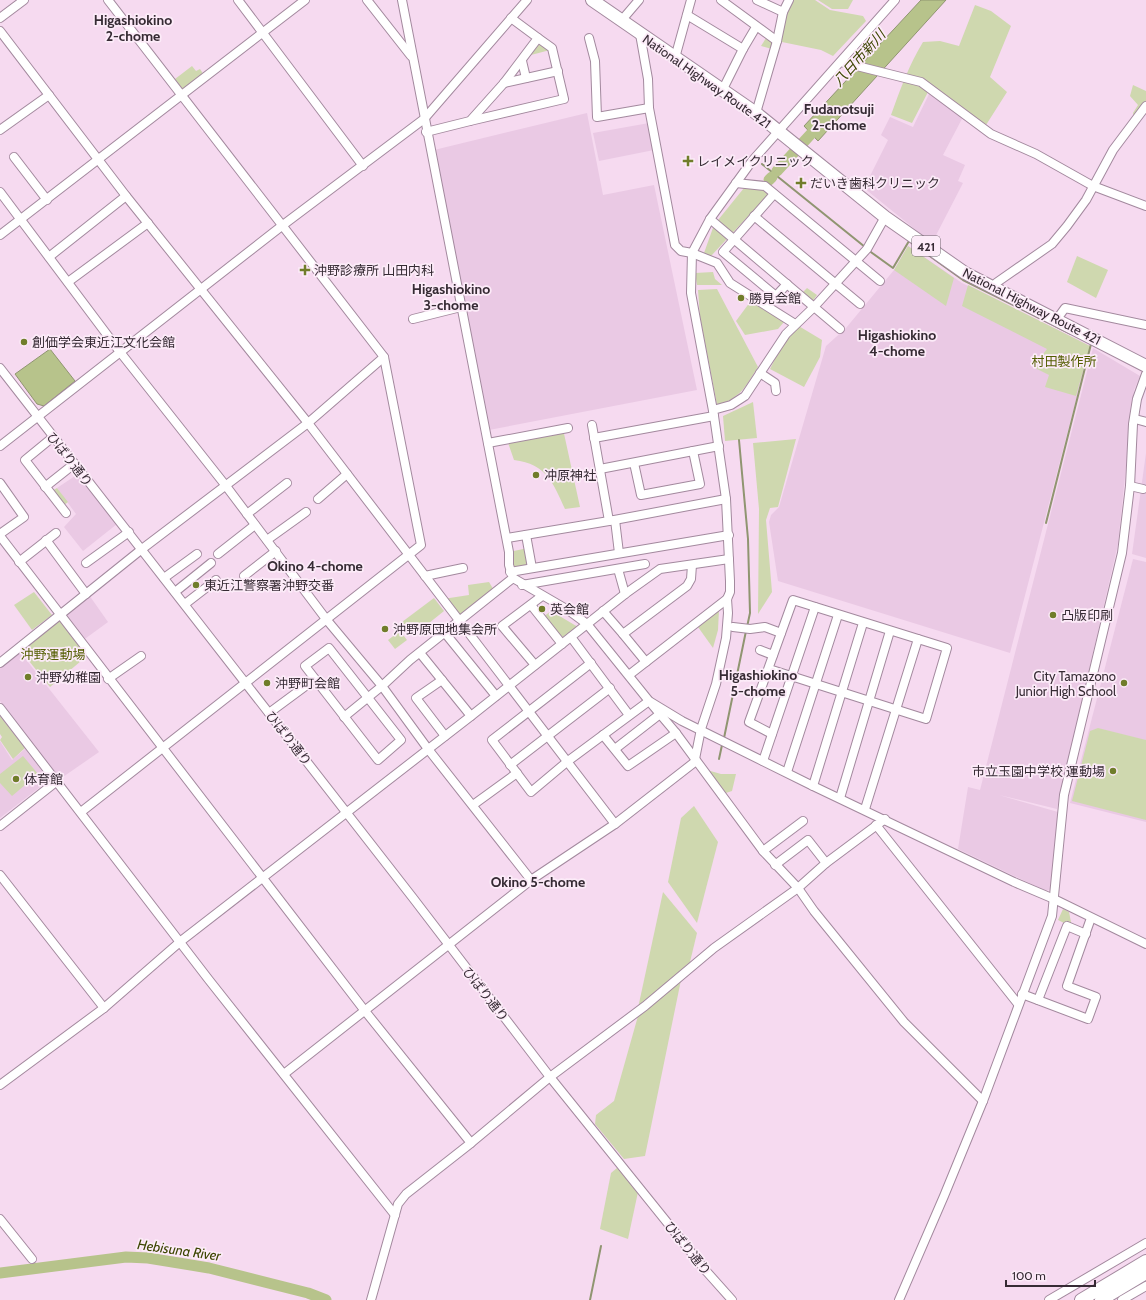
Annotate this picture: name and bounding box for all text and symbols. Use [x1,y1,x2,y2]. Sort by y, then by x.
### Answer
district label: Higashiokino 2-chome [94,11,172,45]
water label: 八日市新川 [829,24,890,90]
street label: National Highway Route 421 [640,31,774,131]
district label: Fudanotsuji 2-chome [804,100,874,134]
place label: レイメイクリニック [697,153,814,169]
marker: レイメイクリニック [682,155,694,167]
place label: だいき歯科クリニック [810,175,940,191]
marker: だいき歯科クリニック [795,177,807,189]
road number: 421 [912,236,940,256]
place label: 沖野診療所 山田内科 [314,262,434,278]
marker: 沖野診療所 山田内科 [299,264,311,276]
street label: National Highway Route 421 [960,264,1104,348]
district label: Higashiokino 3-chome [412,280,490,314]
place label: 勝見会館 [749,290,801,306]
marker: 勝見会館 [736,293,746,303]
district label: Higashiokino 4-chome [858,326,936,360]
place label: 創価学会東近江文化会館 [32,334,175,350]
marker: 創価学会東近江文化会館 [19,337,29,347]
park label: 村田製作所 [1031,353,1097,369]
street label: ひばり通り [44,428,96,490]
place label: 冲原神社 [544,467,596,483]
marker: 冲原神社 [531,470,541,480]
district label: Okino 4-chome [267,557,363,575]
place label: 東近江警察署沖野交番 [204,577,334,593]
marker: 東近江警察署沖野交番 [191,580,201,590]
place label: 英会館 [550,601,589,617]
marker: 英会館 [537,604,547,614]
place label: 凸版印刷 [1061,607,1113,623]
marker: 凸版印刷 [1048,610,1058,620]
place label: 沖野原団地集会所 [393,621,497,637]
marker: 沖野原団地集会所 [380,624,390,634]
park label: 沖野運動場 [20,646,86,662]
district label: Higashiokino 5-chome [719,666,797,700]
place label: City Tamazono Junior High School [1015,668,1116,699]
place label: 沖野幼稚園 [36,669,101,685]
marker: 沖野幼稚園 [23,672,33,682]
place label: 沖野町会館 [275,675,340,691]
marker: 沖野町会館 [262,678,272,688]
marker: City Tamazono Junior High School [1119,678,1129,688]
street label: ひばり通り [263,707,315,769]
place label: 市立玉園中学校 運動場 [972,763,1105,779]
marker: 市立玉園中学校 運動場 [1108,766,1118,776]
place label: 体育館 [24,771,63,787]
marker: 体育館 [11,774,21,784]
district label: Okino 5-chome [491,873,585,891]
street label: ひばり通り [460,963,512,1025]
street label: ひばり通り [661,1218,715,1278]
water label: Hebisuna River [136,1235,222,1265]
scale bar [1006,1262,1095,1288]
text: 100 m [1012,1268,1046,1283]

